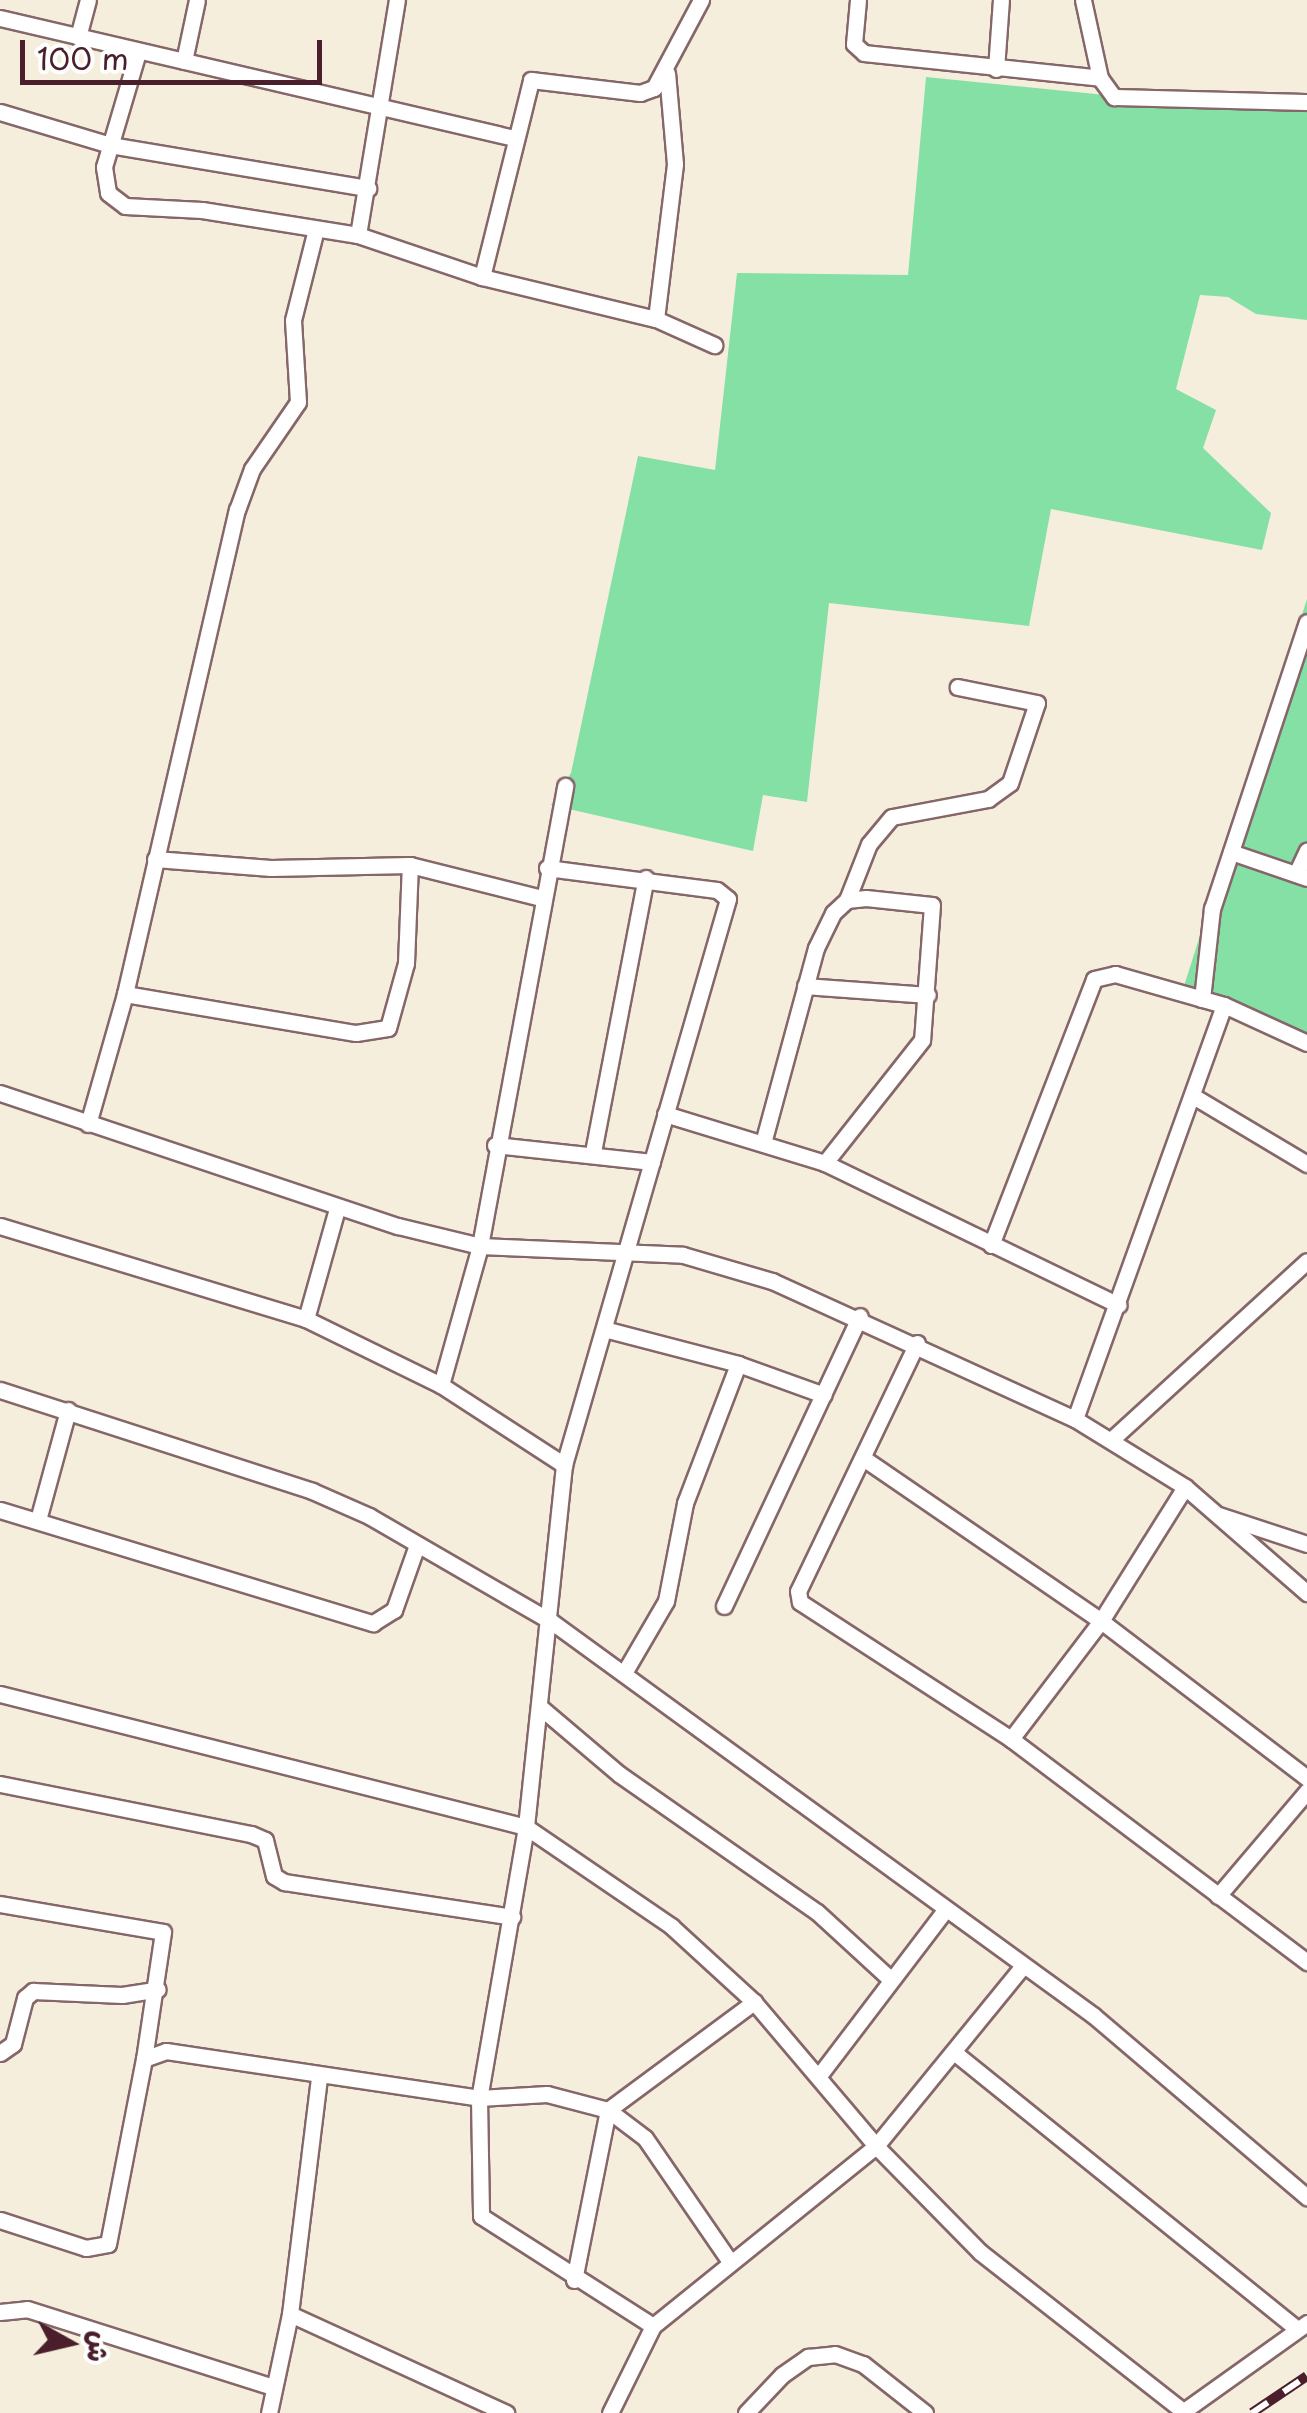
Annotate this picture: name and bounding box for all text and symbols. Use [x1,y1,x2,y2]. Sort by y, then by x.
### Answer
scale bar [25,20,328,82]
text: 100 m [37,35,129,80]
north arrow [20,2293,120,2393]
text: ش [77,2329,124,2365]

